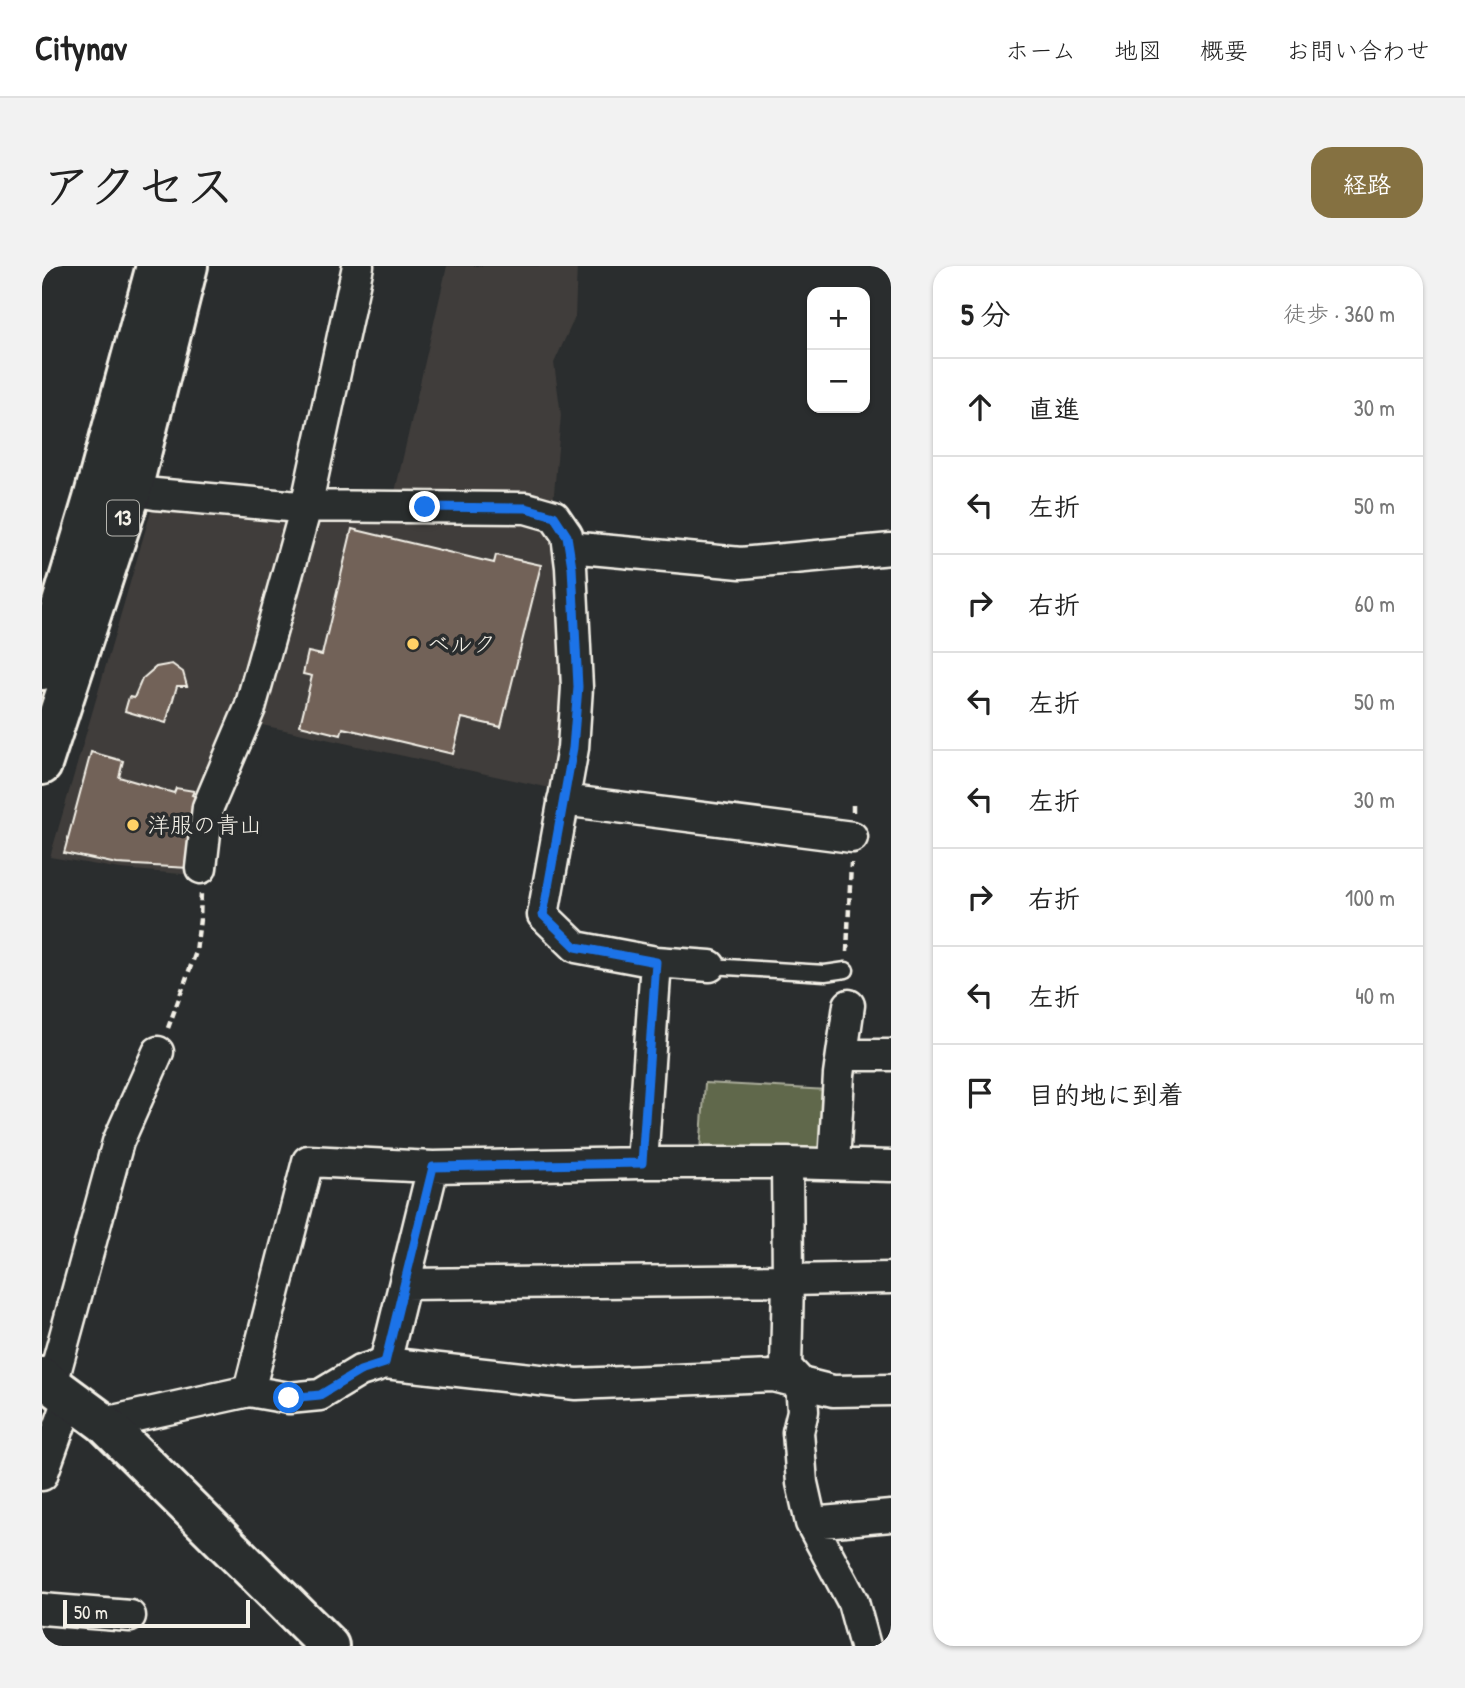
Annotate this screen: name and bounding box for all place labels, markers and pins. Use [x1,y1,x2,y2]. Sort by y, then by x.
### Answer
place label: ベルク [427,628,496,659]
marker: ベルク [405,636,421,652]
place label: 洋服の青山 [147,809,262,840]
marker: 洋服の青山 [125,817,141,833]

